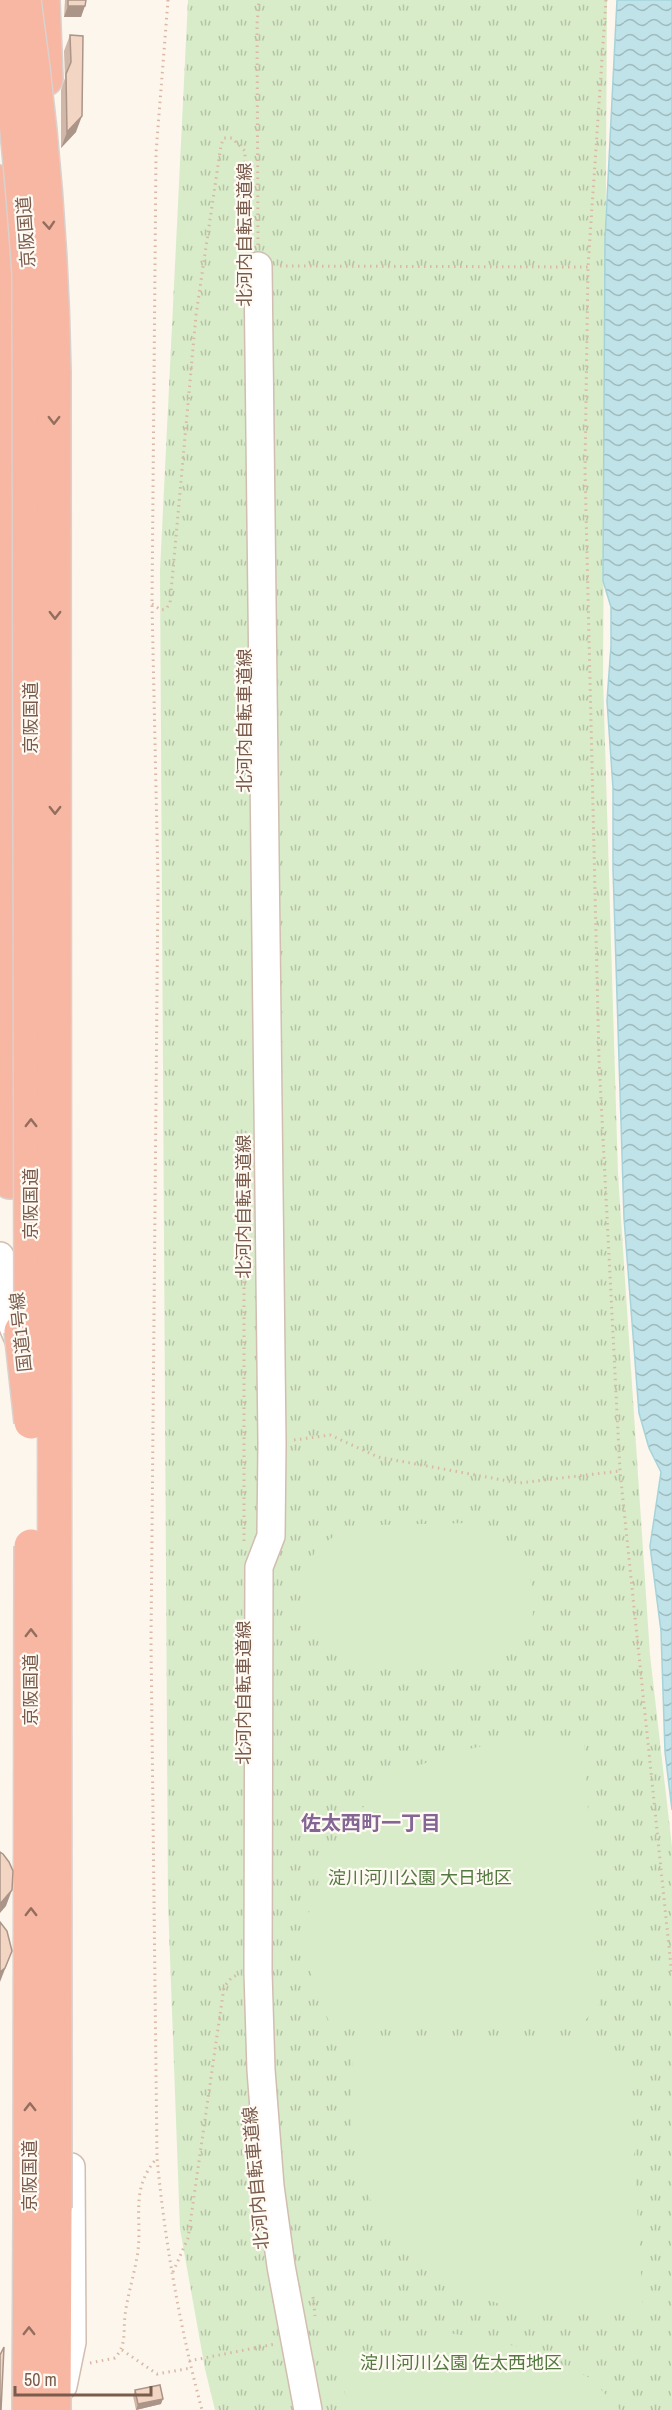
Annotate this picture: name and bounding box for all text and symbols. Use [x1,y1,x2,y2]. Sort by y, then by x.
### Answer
street label: 北河内自転車道線 [232,163,257,307]
street label: 京阪国道 [11,195,40,269]
one-way arrow [43,221,56,230]
one-way arrow [48,415,60,424]
one-way arrow [49,610,61,619]
street label: 北河内自転車道線 [232,649,257,793]
street label: 京阪国道 [18,682,43,754]
one-way arrow [49,805,61,814]
one-way arrow [25,1119,37,1128]
street label: 北河内自転車道線 [231,1135,256,1279]
street label: 京阪国道 [18,1168,43,1240]
street label: 国道1号線 [4,1291,37,1373]
street label: 北河内自転車道線 [231,1621,256,1765]
one-way arrow [25,1629,37,1638]
street label: 京阪国道 [18,1654,43,1726]
district label: 佐太西町一丁目 [301,1809,441,1836]
park label: 淀川河川公園 大日地区 [328,1865,512,1890]
one-way arrow [25,1908,37,1917]
one-way arrow [24,2103,36,2112]
street label: 北河内自転車道線 [237,2105,274,2251]
street label: 京阪国道 [17,2140,42,2212]
one-way arrow [23,2326,35,2335]
park label: 淀川河川公園 佐太西地区 [360,2350,562,2375]
scale bar [15,2359,152,2397]
text: 50 m [24,2367,57,2392]

